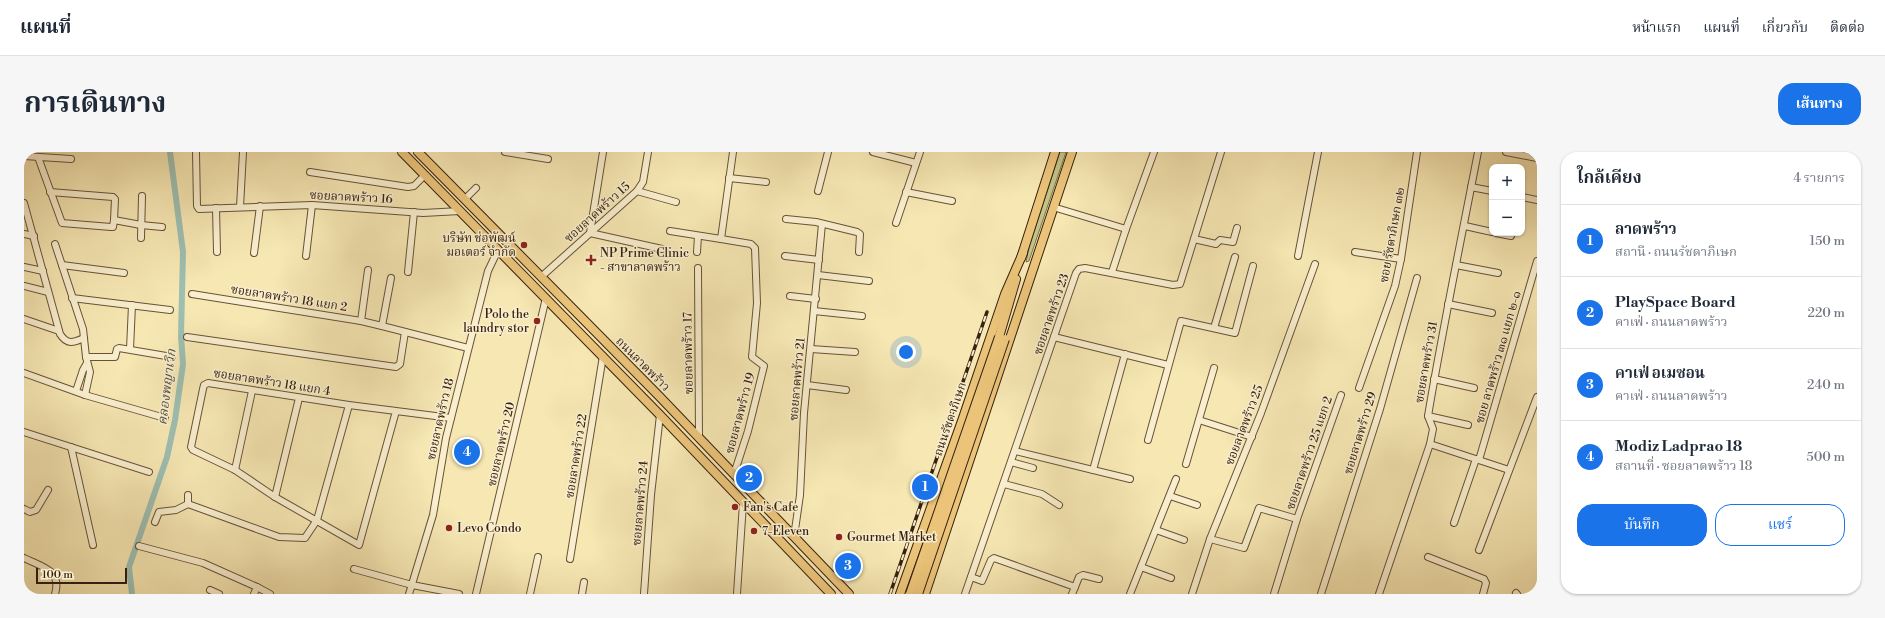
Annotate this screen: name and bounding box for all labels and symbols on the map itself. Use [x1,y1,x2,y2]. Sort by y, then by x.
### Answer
street label: ซอยลาดพร้าว 15 [561,179,634,246]
street label: ซอย รัชดาภิเษก ๓๒ [1377,186,1408,284]
street label: ซอยลาดพร้าว 16 [309,188,393,207]
place label: บริษัท ช่อพัฒน์ มอเตอร์ จำกัด [442,231,516,260]
marker: บริษัท ช่อพัฒน์ มอเตอร์ จำกัด [519,240,529,250]
place label: NP Prime Clinic - สาขาลาดพร้าว [600,246,689,275]
marker: NP Prime Clinic - สาขาลาดพร้าว [585,254,597,266]
street label: ซอยลาดพร้าว 23 [1031,271,1072,357]
street label: ซอยลาดพร้าว 18 แยก 2 [230,282,348,315]
street label: ซอย ลาดพร้าว ๓๑ แยก ๒-๑ [1472,289,1525,425]
place label: Polo the laundry stor [463,307,529,336]
street label: ซอยลาดพร้าว 17 [680,312,697,394]
marker: Polo the laundry stor [532,316,542,326]
street label: ซอยลาดพร้าว 31 [1412,319,1441,404]
street label: ถนนลาดพร้าว [612,334,673,395]
street label: ซอยลาดพร้าว 21 [786,336,809,421]
your location [896,342,916,362]
water label: คลองพญาเวิก [154,347,180,426]
street label: ซอยลาดพร้าว 18 แยก 4 [212,366,331,399]
street label: ซอยลาดพร้าว 19 [722,371,759,455]
street label: ซอยลาดพร้าว 18 [424,377,457,462]
street label: ถนนรัชดาภิเษก [931,380,970,458]
street label: ซอยลาดพร้าว 25 [1222,383,1267,467]
street label: ซอยลาดพร้าว 29 [1341,390,1380,476]
street label: ซอยลาดพร้าว 25 แยก 2 [1283,394,1336,512]
street label: ซอยลาดพร้าว 20 [484,400,518,488]
street label: ซอยลาดพร้าว 22 [562,413,591,499]
pin: 4 [454,437,480,467]
street label: ซอยลาดพร้าว 24 [629,460,652,546]
pin: 2 [736,463,762,493]
pin: 1 [912,472,938,502]
place label: Fan's Cafe [743,500,798,515]
marker: Fan's Cafe [730,502,740,512]
place label: Levo Condo [457,521,522,536]
marker: Levo Condo [444,523,454,533]
place label: 7-Eleven [762,524,809,539]
marker: 7-Eleven [749,526,759,536]
place label: Gourmet Market [847,530,937,545]
marker: Gourmet Market [834,532,844,542]
pin: 3 [835,551,861,581]
scale bar [36,566,127,585]

